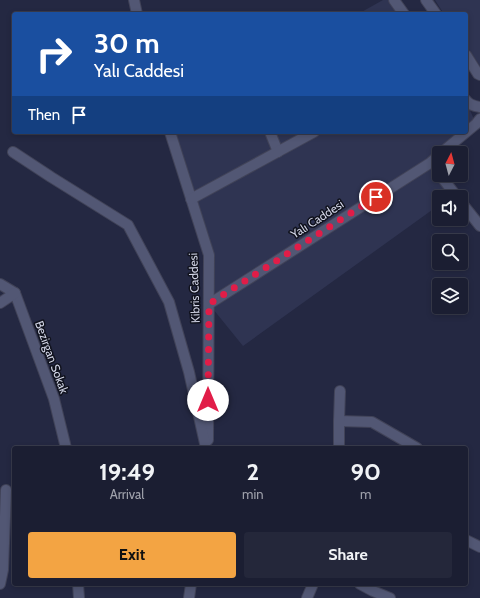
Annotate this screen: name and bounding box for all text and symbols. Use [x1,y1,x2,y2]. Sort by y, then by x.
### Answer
text: 30 m [94,26,160,60]
icon: right [28,28,80,80]
text: Yalı Caddesi [94,60,184,82]
icon: arrive [68,104,90,126]
text: Then [28,106,60,124]
north arrow [432,146,468,182]
map controls [432,146,468,314]
pin [359,180,393,214]
icon: arrive [365,186,387,208]
button: sound [432,190,468,226]
street label: Yalı Caddesi [287,196,346,242]
button: search [432,234,468,270]
street label: Kibris Caddesi [185,253,203,323]
button: layers [432,278,468,314]
street label: Bezirgan Sokak [32,319,72,396]
position arrow [187,379,229,421]
text: 19:49 [99,457,155,486]
text: 2 [246,457,259,486]
text: 90 [351,457,381,486]
text: Arrival [110,486,144,502]
text: min [242,486,264,502]
text: m [360,486,371,502]
button: Exit [28,532,236,578]
button: Share [244,532,452,578]

